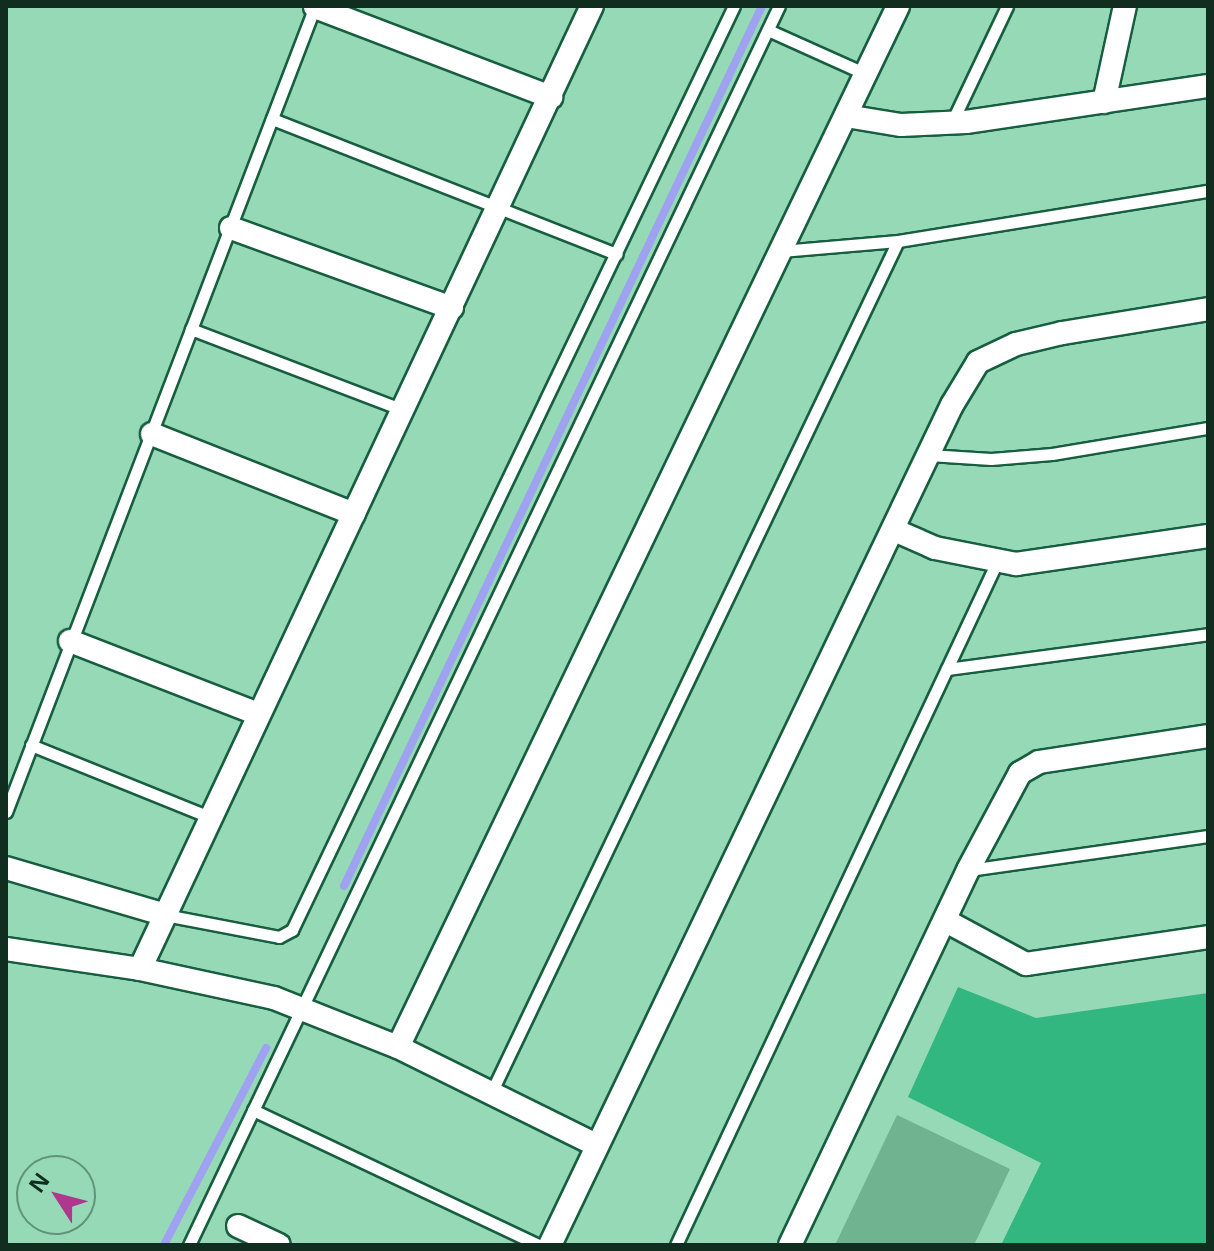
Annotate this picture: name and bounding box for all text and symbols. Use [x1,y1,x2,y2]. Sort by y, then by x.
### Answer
north arrow [16,1155,96,1235]
text: N [21,1166,56,1198]

